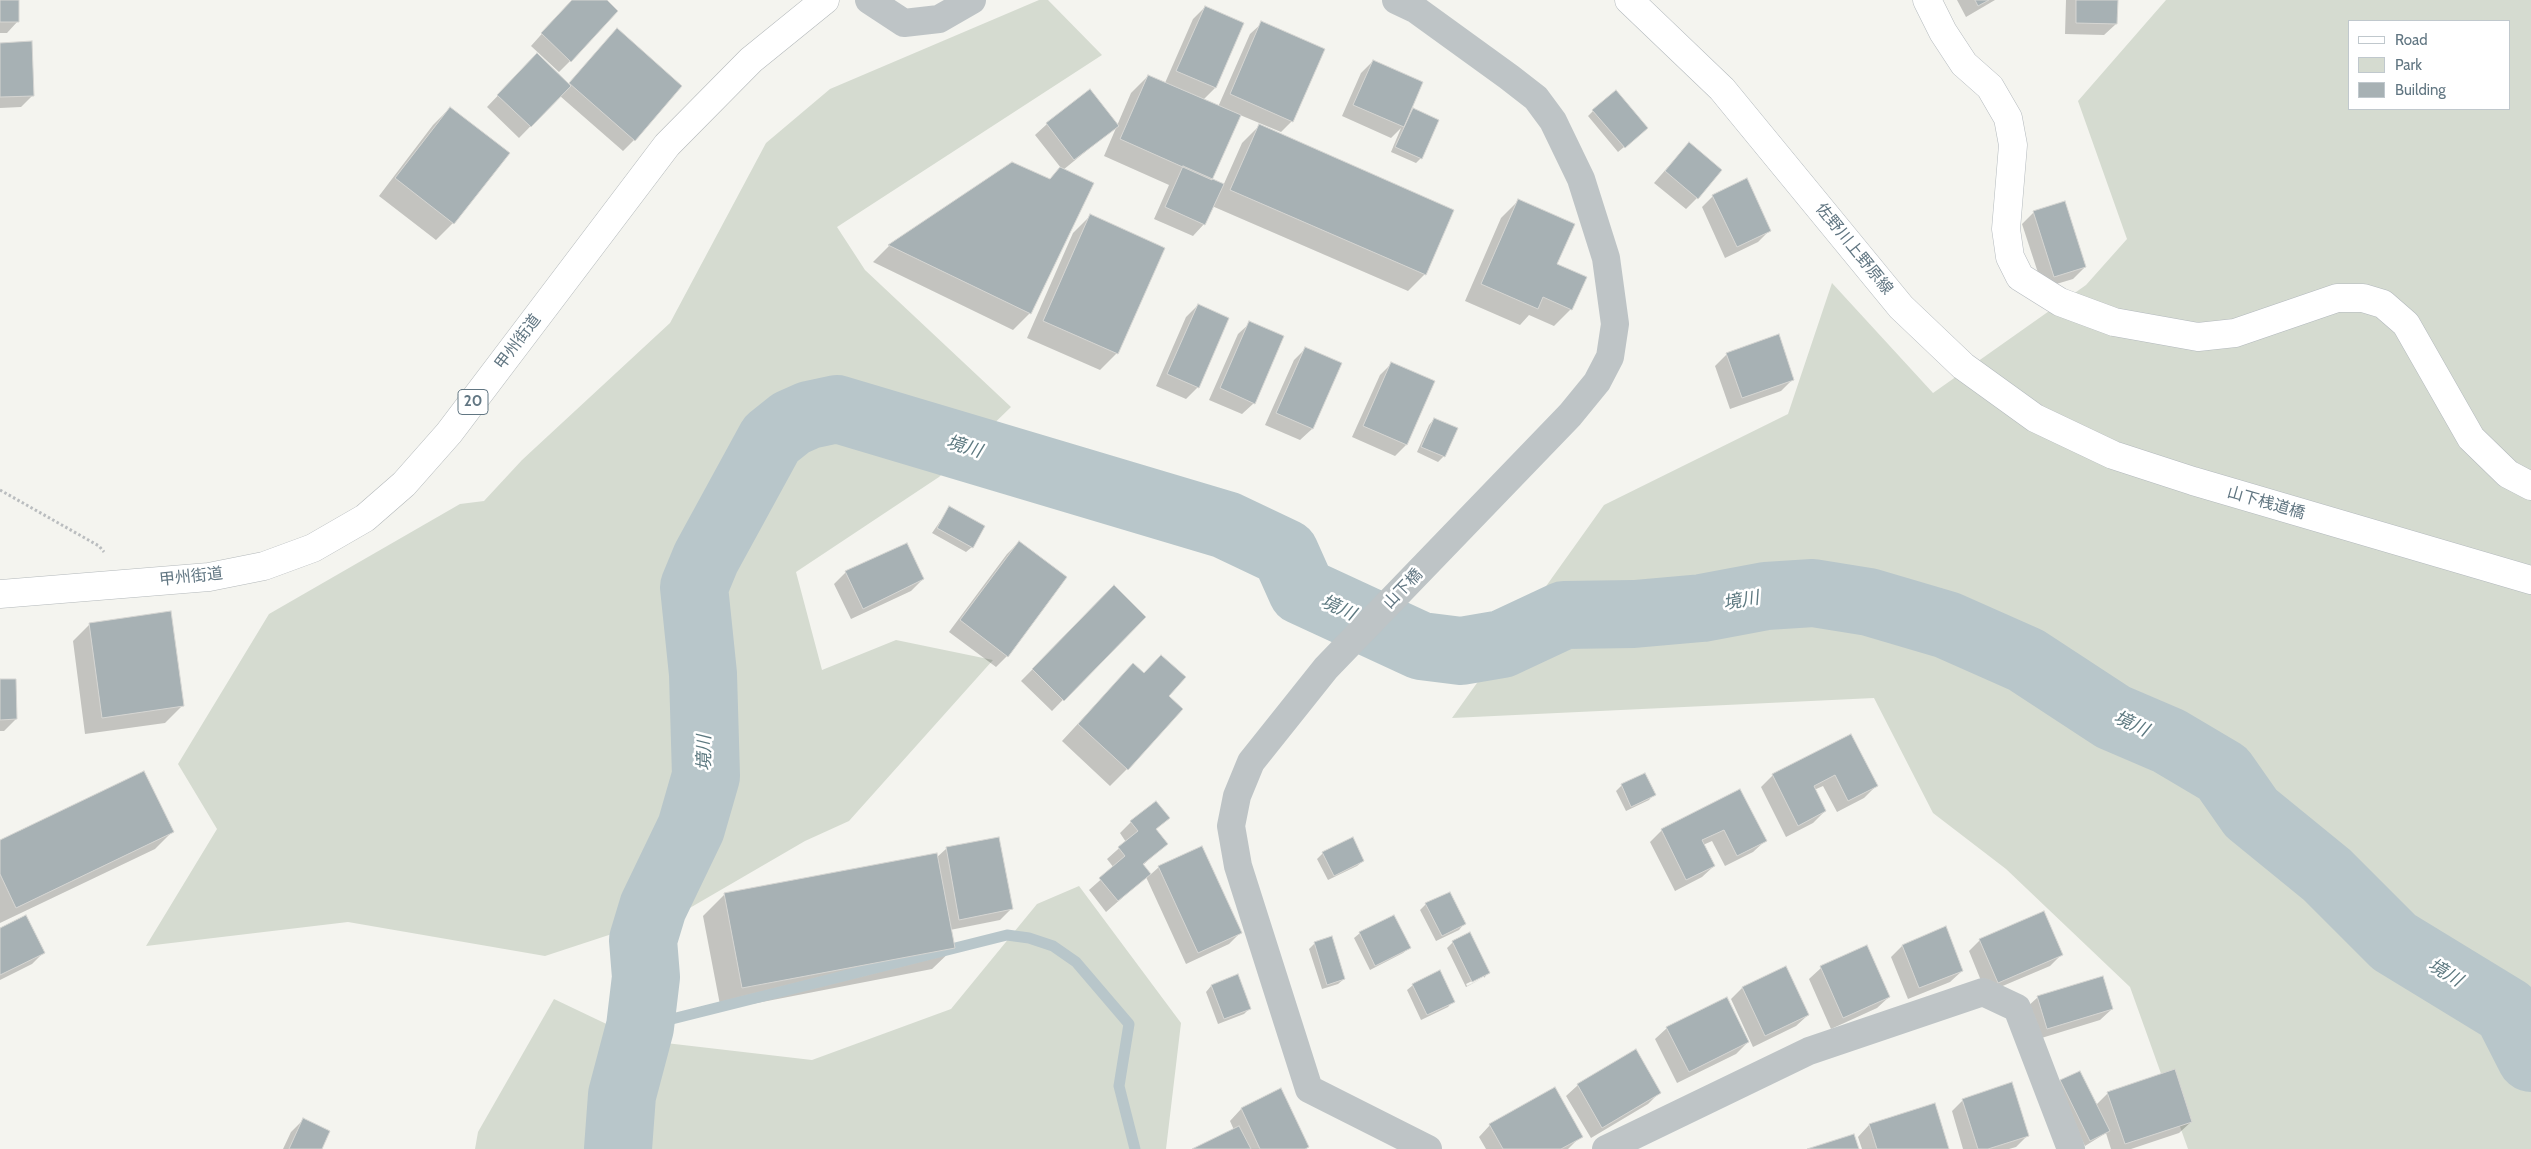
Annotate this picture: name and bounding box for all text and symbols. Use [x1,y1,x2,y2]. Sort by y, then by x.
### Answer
legend [2348,20,2511,110]
text: Road [2395,31,2428,49]
text: Park [2395,56,2422,74]
text: Building [2395,81,2446,99]
street label: 佐野川上野原線 [1811,199,1897,299]
street label: 甲州街道 [491,311,545,373]
road number: 20 [458,390,488,414]
water label: 境川 [944,431,984,463]
street label: 山下桟道橋 [2225,483,2307,523]
street label: 甲州街道 [158,564,224,590]
street label: 山下橋 [1379,565,1427,613]
water label: 境川 [1721,587,1761,615]
water label: 境川 [1317,591,1359,625]
water label: 境川 [2110,707,2152,741]
water label: 境川 [694,735,716,771]
water label: 境川 [2424,954,2466,992]

